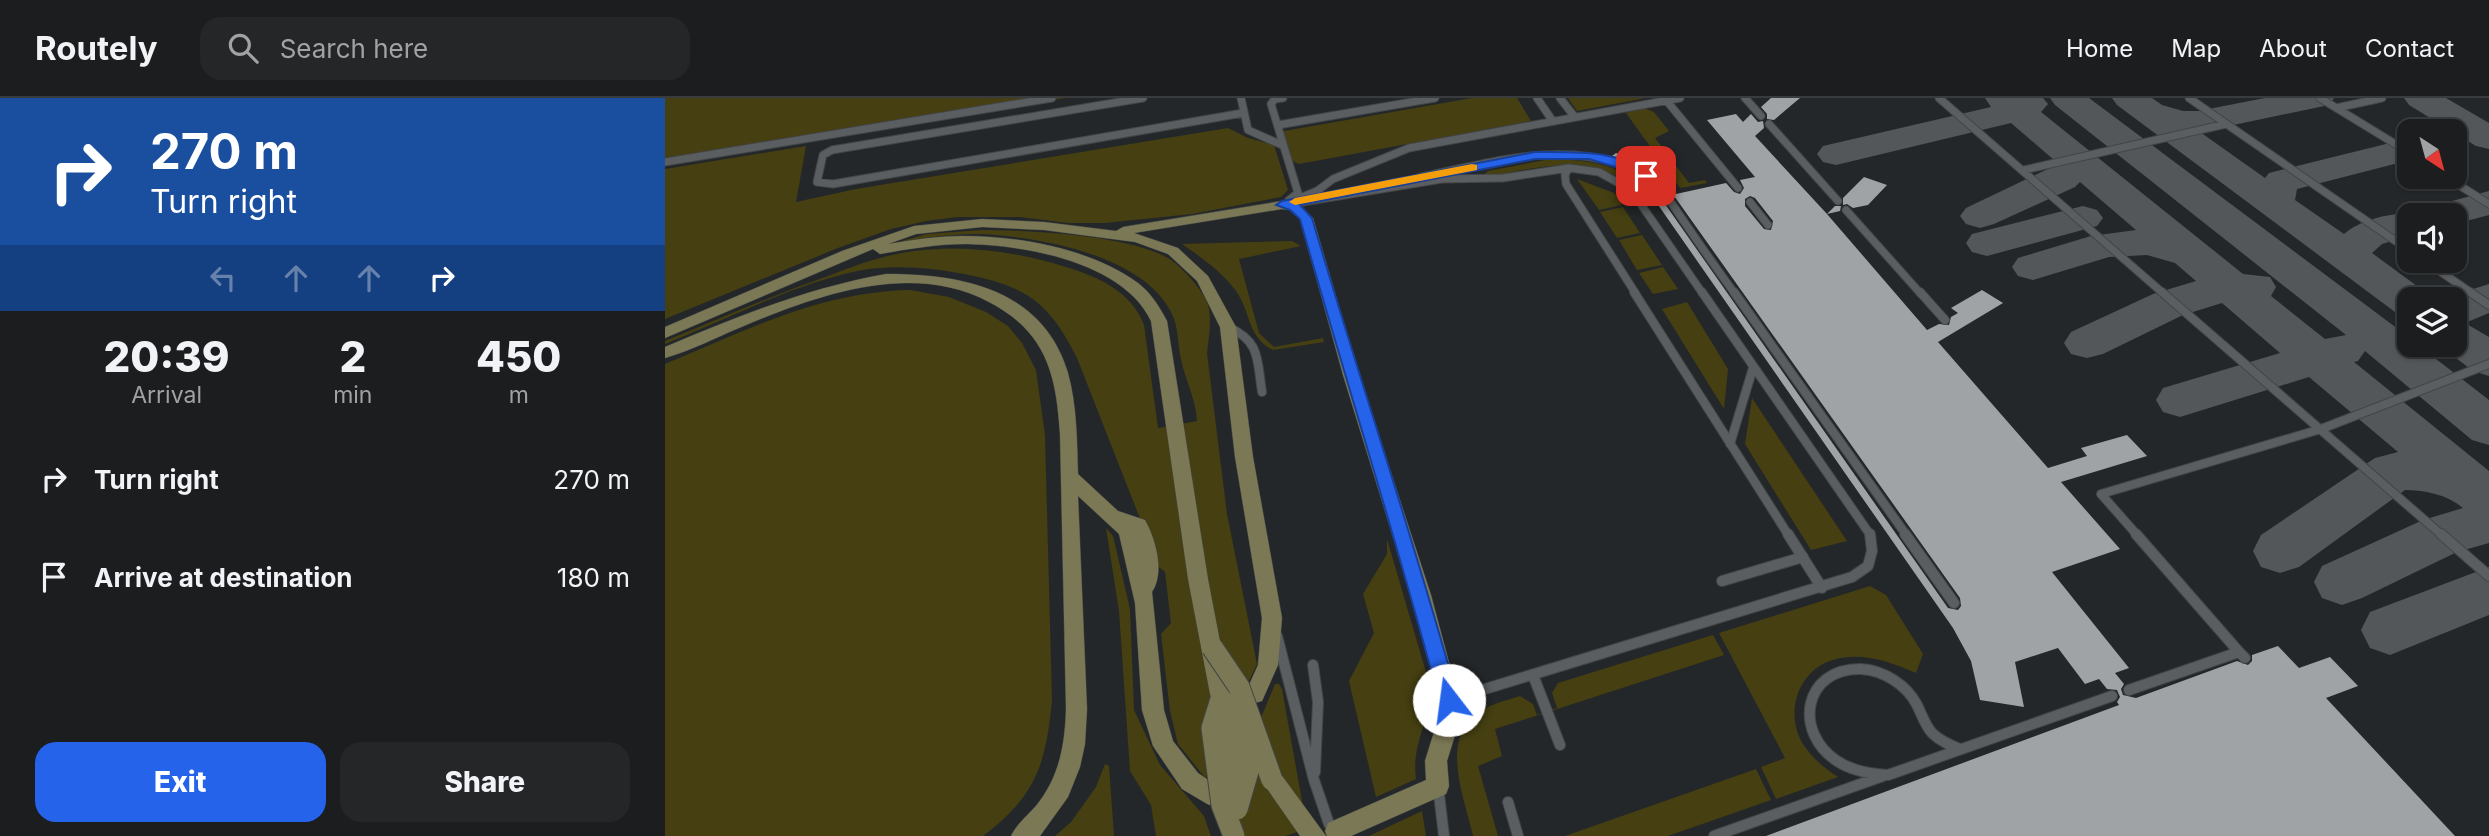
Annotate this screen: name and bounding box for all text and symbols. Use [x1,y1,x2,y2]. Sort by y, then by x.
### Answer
search box [200,17,690,80]
text: Routely [35,28,158,68]
icon: search [224,29,262,67]
text: Search here [280,33,428,64]
text: Home [2066,34,2133,63]
text: Map [2171,34,2221,63]
text: About [2259,34,2327,63]
text: Contact [2365,34,2454,63]
north arrow [2397,119,2467,189]
map controls [2397,119,2467,357]
text: 270 m [150,122,298,181]
icon: right [35,126,126,217]
pin [1616,146,1676,206]
icon: arrive [1627,157,1665,195]
text: Turn right [150,182,297,221]
button: sound [2397,203,2467,273]
icon: left [204,259,242,297]
icon: ahead [277,259,315,297]
icon: ahead [350,259,388,297]
icon: right [423,259,461,297]
button: layers [2397,287,2467,357]
text: 20:39 [104,331,230,382]
text: 2 [339,331,366,382]
text: 450 [476,331,561,382]
text: Arrival [131,381,202,409]
text: min [333,381,372,409]
text: m [509,381,529,409]
icon: right [35,460,73,498]
text: Turn right [94,464,219,495]
text: 270 m [553,464,630,495]
icon: arrive [35,558,73,596]
text: Arrive at destination [94,562,353,593]
text: 180 m [557,562,630,593]
position arrow [1412,663,1486,737]
button: Exit [35,742,326,822]
button: Share [340,742,630,822]

